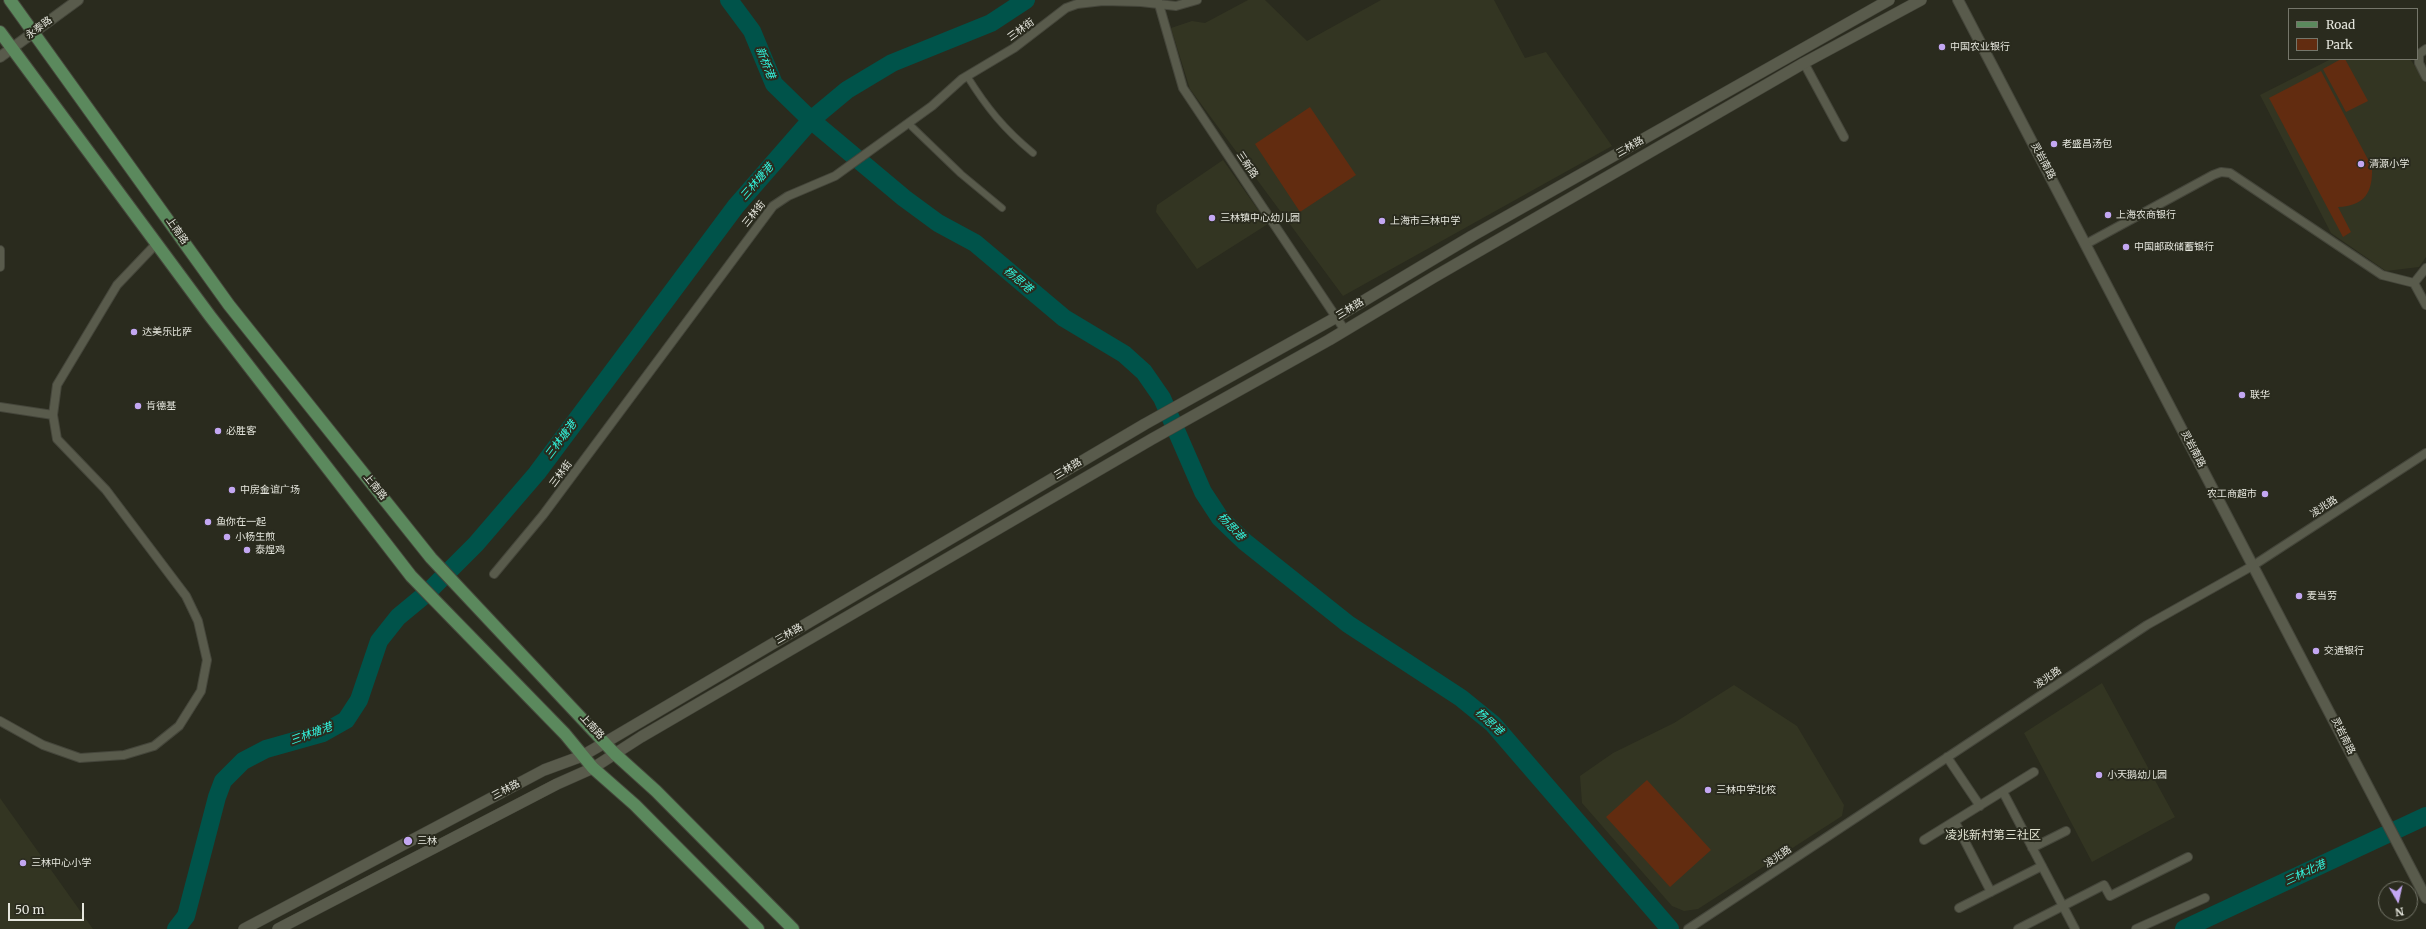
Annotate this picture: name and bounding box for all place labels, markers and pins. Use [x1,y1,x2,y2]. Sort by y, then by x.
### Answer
place label: 中国农业银行 [1950,41,2010,53]
marker: 中国农业银行 [1937,42,1947,52]
place label: 老盛昌汤包 [2062,138,2112,150]
marker: 老盛昌汤包 [2049,139,2059,149]
place label: 清源小学 [2369,158,2409,170]
marker: 清源小学 [2356,159,2366,169]
place label: 上海农商银行 [2116,209,2176,221]
marker: 上海农商银行 [2103,210,2113,220]
place label: 三林镇中心幼儿园 [1220,212,1300,224]
marker: 三林镇中心幼儿园 [1207,213,1217,223]
place label: 上海市三林中学 [1390,215,1460,227]
marker: 上海市三林中学 [1377,216,1387,226]
place label: 中国邮政储蓄银行 [2134,241,2214,253]
marker: 中国邮政储蓄银行 [2121,242,2131,252]
place label: 达美乐比萨 [142,326,192,338]
marker: 达美乐比萨 [129,327,139,337]
place label: 联华 [2250,389,2270,401]
marker: 联华 [2237,390,2247,400]
place label: 肯德基 [146,400,176,412]
marker: 肯德基 [133,401,143,411]
place label: 必胜客 [226,425,256,437]
marker: 必胜客 [213,426,223,436]
place label: 中房金谊广场 [240,484,300,496]
marker: 中房金谊广场 [227,485,237,495]
place label: 农工商超市 [2207,488,2257,500]
marker: 农工商超市 [2260,489,2270,499]
place label: 鱼你在一起 [216,516,266,528]
marker: 鱼你在一起 [203,517,213,527]
place label: 小杨生煎 [235,531,275,543]
marker: 小杨生煎 [222,532,232,542]
place label: 泰煌鸡 [255,544,285,556]
marker: 泰煌鸡 [242,545,252,555]
place label: 麦当劳 [2307,590,2337,602]
marker: 麦当劳 [2294,591,2304,601]
place label: 交通银行 [2324,645,2364,657]
marker: 交通银行 [2311,646,2321,656]
place label: 小天鹅幼儿园 [2107,769,2167,781]
marker: 小天鹅幼儿园 [2094,770,2104,780]
place label: 三林中学北校 [1716,784,1776,796]
marker: 三林中学北校 [1703,785,1713,795]
marker: 三林 [402,835,414,847]
place label: 三林 [417,835,437,847]
place label: 三林中心小学 [31,857,91,869]
marker: 三林中心小学 [18,858,28,868]

